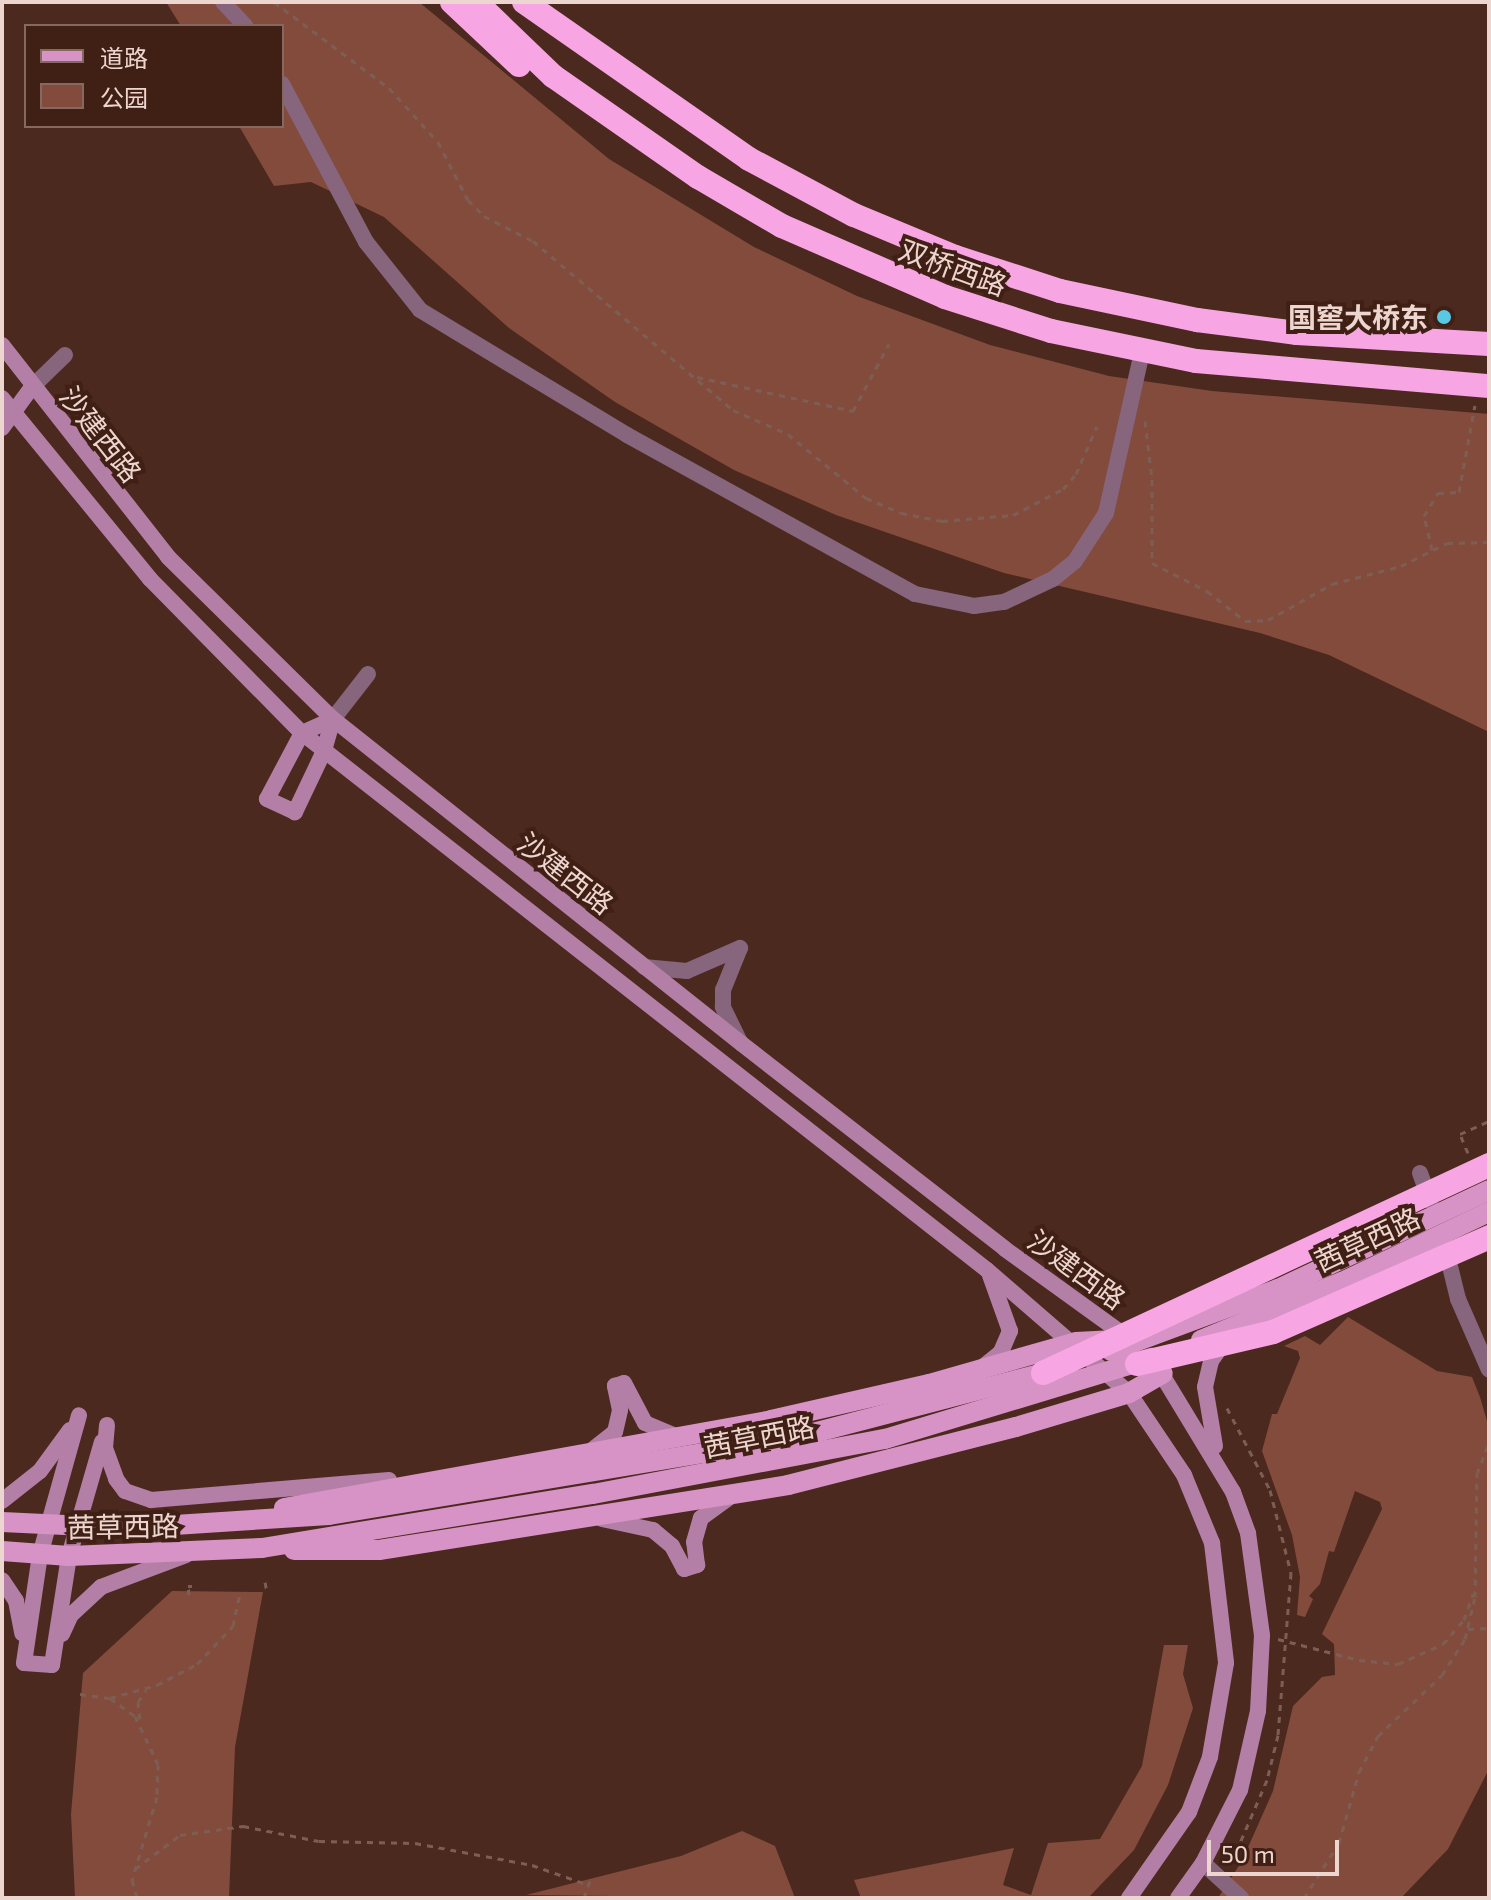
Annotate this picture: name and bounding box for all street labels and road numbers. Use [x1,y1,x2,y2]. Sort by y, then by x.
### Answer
street label: 双桥西路 [895,232,1011,302]
street label: 沙建西路 [53,380,149,488]
street label: 沙建西路 [512,825,620,921]
street label: 茜草西路 [1309,1200,1425,1278]
street label: 沙建西路 [1022,1222,1132,1316]
street label: 茜草西路 [701,1409,817,1463]
street label: 茜草西路 [67,1508,179,1544]

